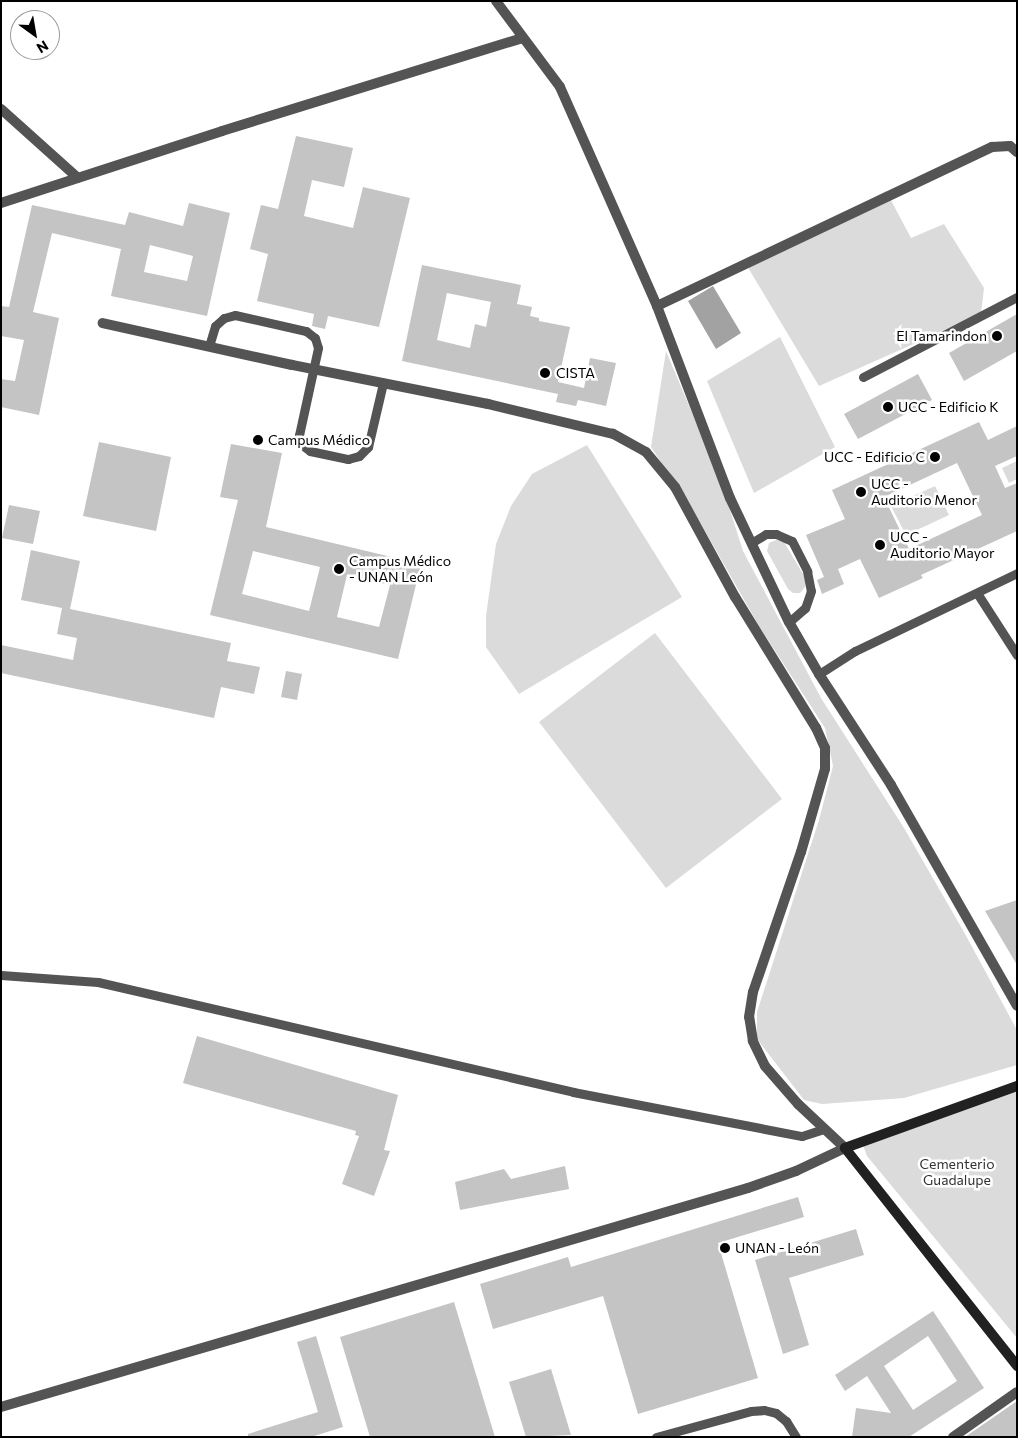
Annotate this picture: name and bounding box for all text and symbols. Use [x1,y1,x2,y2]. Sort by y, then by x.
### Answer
north arrow [10,10,60,60]
text: N [34,37,52,57]
place label: El Tamarindon [896,328,987,344]
marker: El Tamarindon [991,330,1003,342]
place label: CISTA [556,365,595,381]
marker: CISTA [538,366,552,380]
place label: UCC - Edificio K [898,399,999,415]
marker: UCC - Edificio K [882,401,894,413]
place label: Campus Médico [268,432,370,448]
marker: Campus Médico [252,434,264,446]
place label: UCC - Edificio C [824,449,925,465]
marker: UCC - Edificio C [929,451,941,463]
place label: UCC - Auditorio Menor [871,476,977,508]
marker: UCC - Auditorio Menor [855,486,867,498]
place label: UCC - Auditorio Mayor [890,529,995,562]
marker: UCC - Auditorio Mayor [874,539,886,551]
place label: Campus Médico - UNAN León [349,553,451,586]
marker: Campus Médico - UNAN León [333,563,345,575]
park label: Cementerio Guadalupe [919,1156,995,1188]
place label: UNAN - León [735,1240,819,1256]
marker: UNAN - León [719,1242,731,1254]

